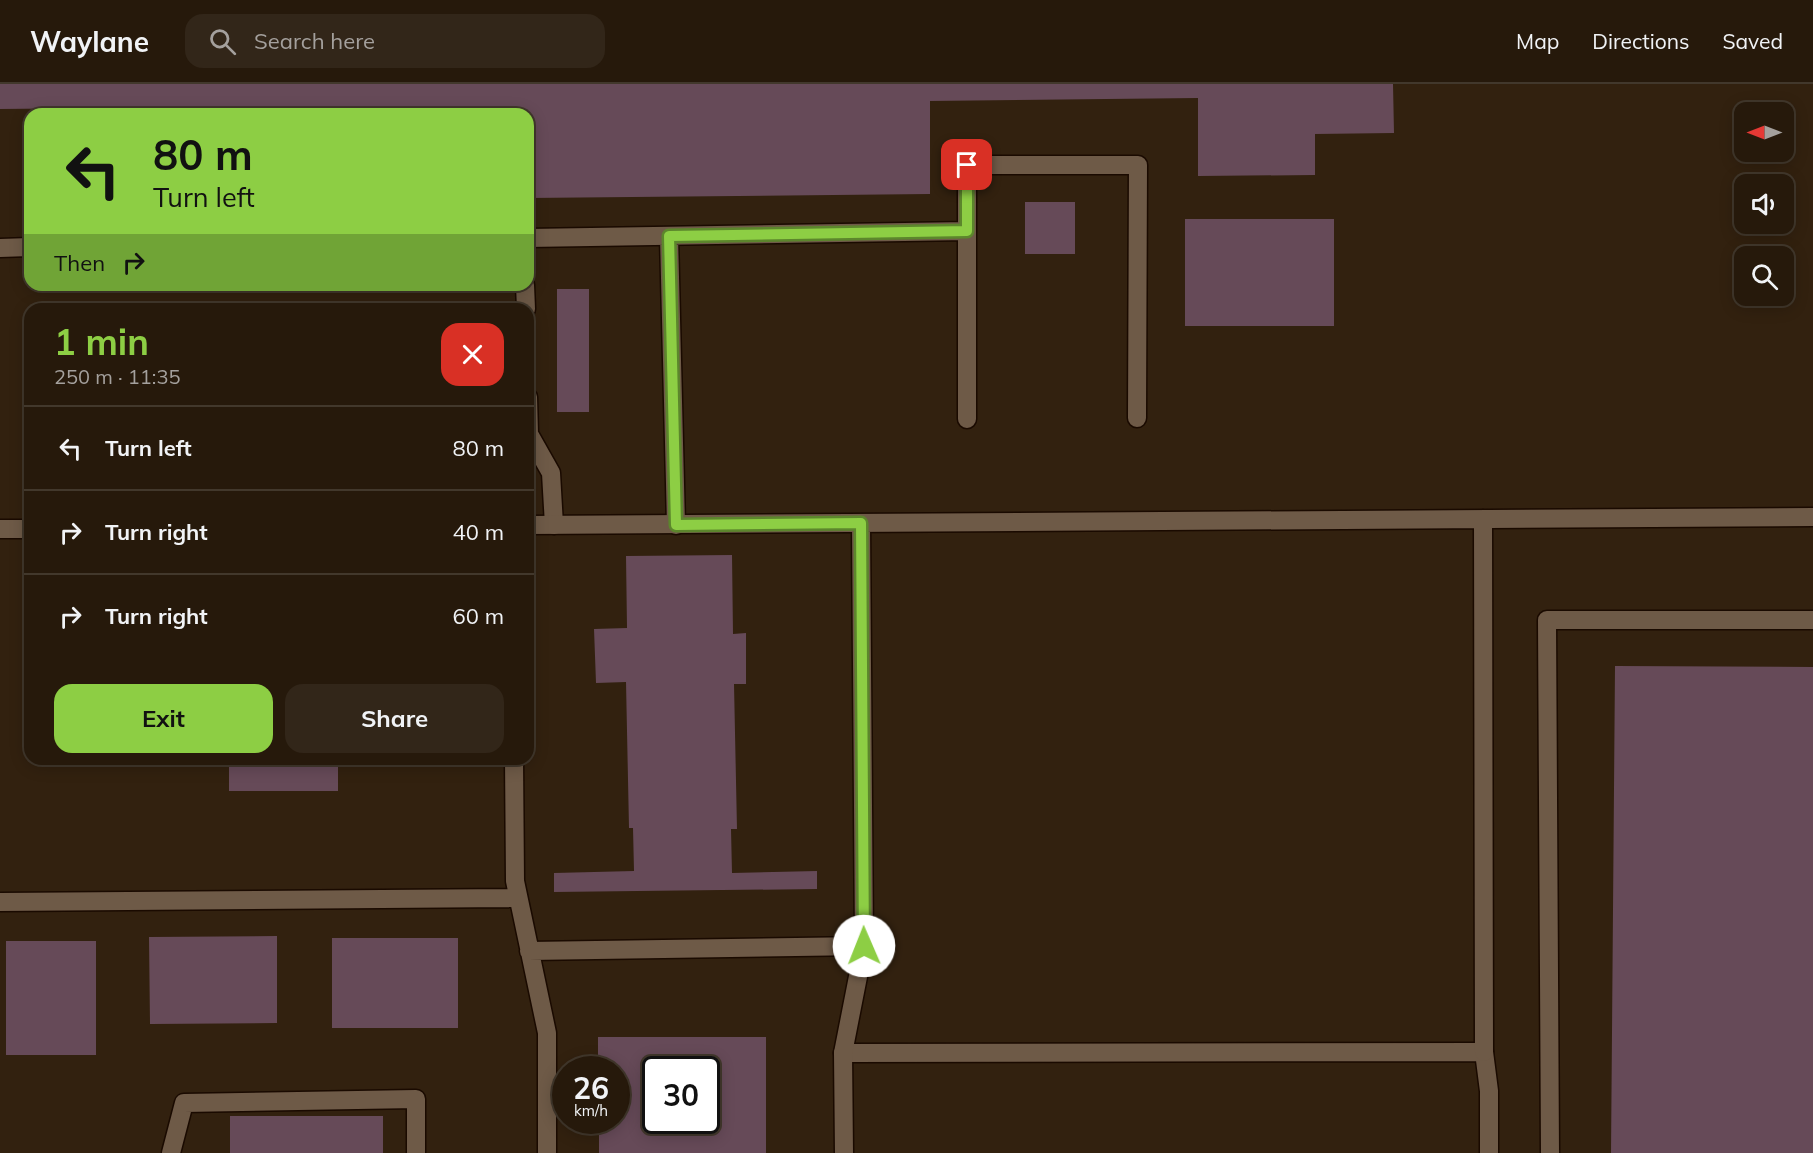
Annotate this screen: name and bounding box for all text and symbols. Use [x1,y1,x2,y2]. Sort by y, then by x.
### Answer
search box [185,14,605,68]
text: Waylane [30,24,149,59]
icon: search [206,25,239,58]
text: Search here [254,27,375,55]
text: Map [1516,28,1559,54]
text: Directions [1592,28,1689,54]
text: Saved [1722,28,1783,54]
north arrow [1734,102,1794,162]
map controls [1734,102,1794,306]
text: 80 m [153,128,253,181]
icon: left [54,132,132,210]
pin [941,139,992,190]
icon: arrive [950,148,983,181]
button: sound [1734,174,1794,234]
text: Turn left [153,180,255,214]
icon: right [117,246,150,279]
button: search [1734,246,1794,306]
text: Then [54,249,105,277]
text: 1 min [54,319,149,364]
button: close [441,323,504,386]
text: 250 m · 11:35 [54,364,180,389]
icon: left [54,432,87,465]
text: Turn left [105,434,192,462]
text: 80 m [453,434,504,462]
icon: right [54,516,87,549]
text: Turn right [105,518,208,546]
text: 40 m [453,518,504,546]
icon: right [54,600,87,633]
text: Turn right [105,602,208,630]
text: 60 m [453,602,504,630]
button: Exit [54,684,273,753]
button: Share [285,684,504,753]
position arrow [832,914,896,978]
speed limit sign: 30 [642,1056,720,1134]
text: 26 [573,1069,609,1107]
text: km/h [574,1101,608,1120]

